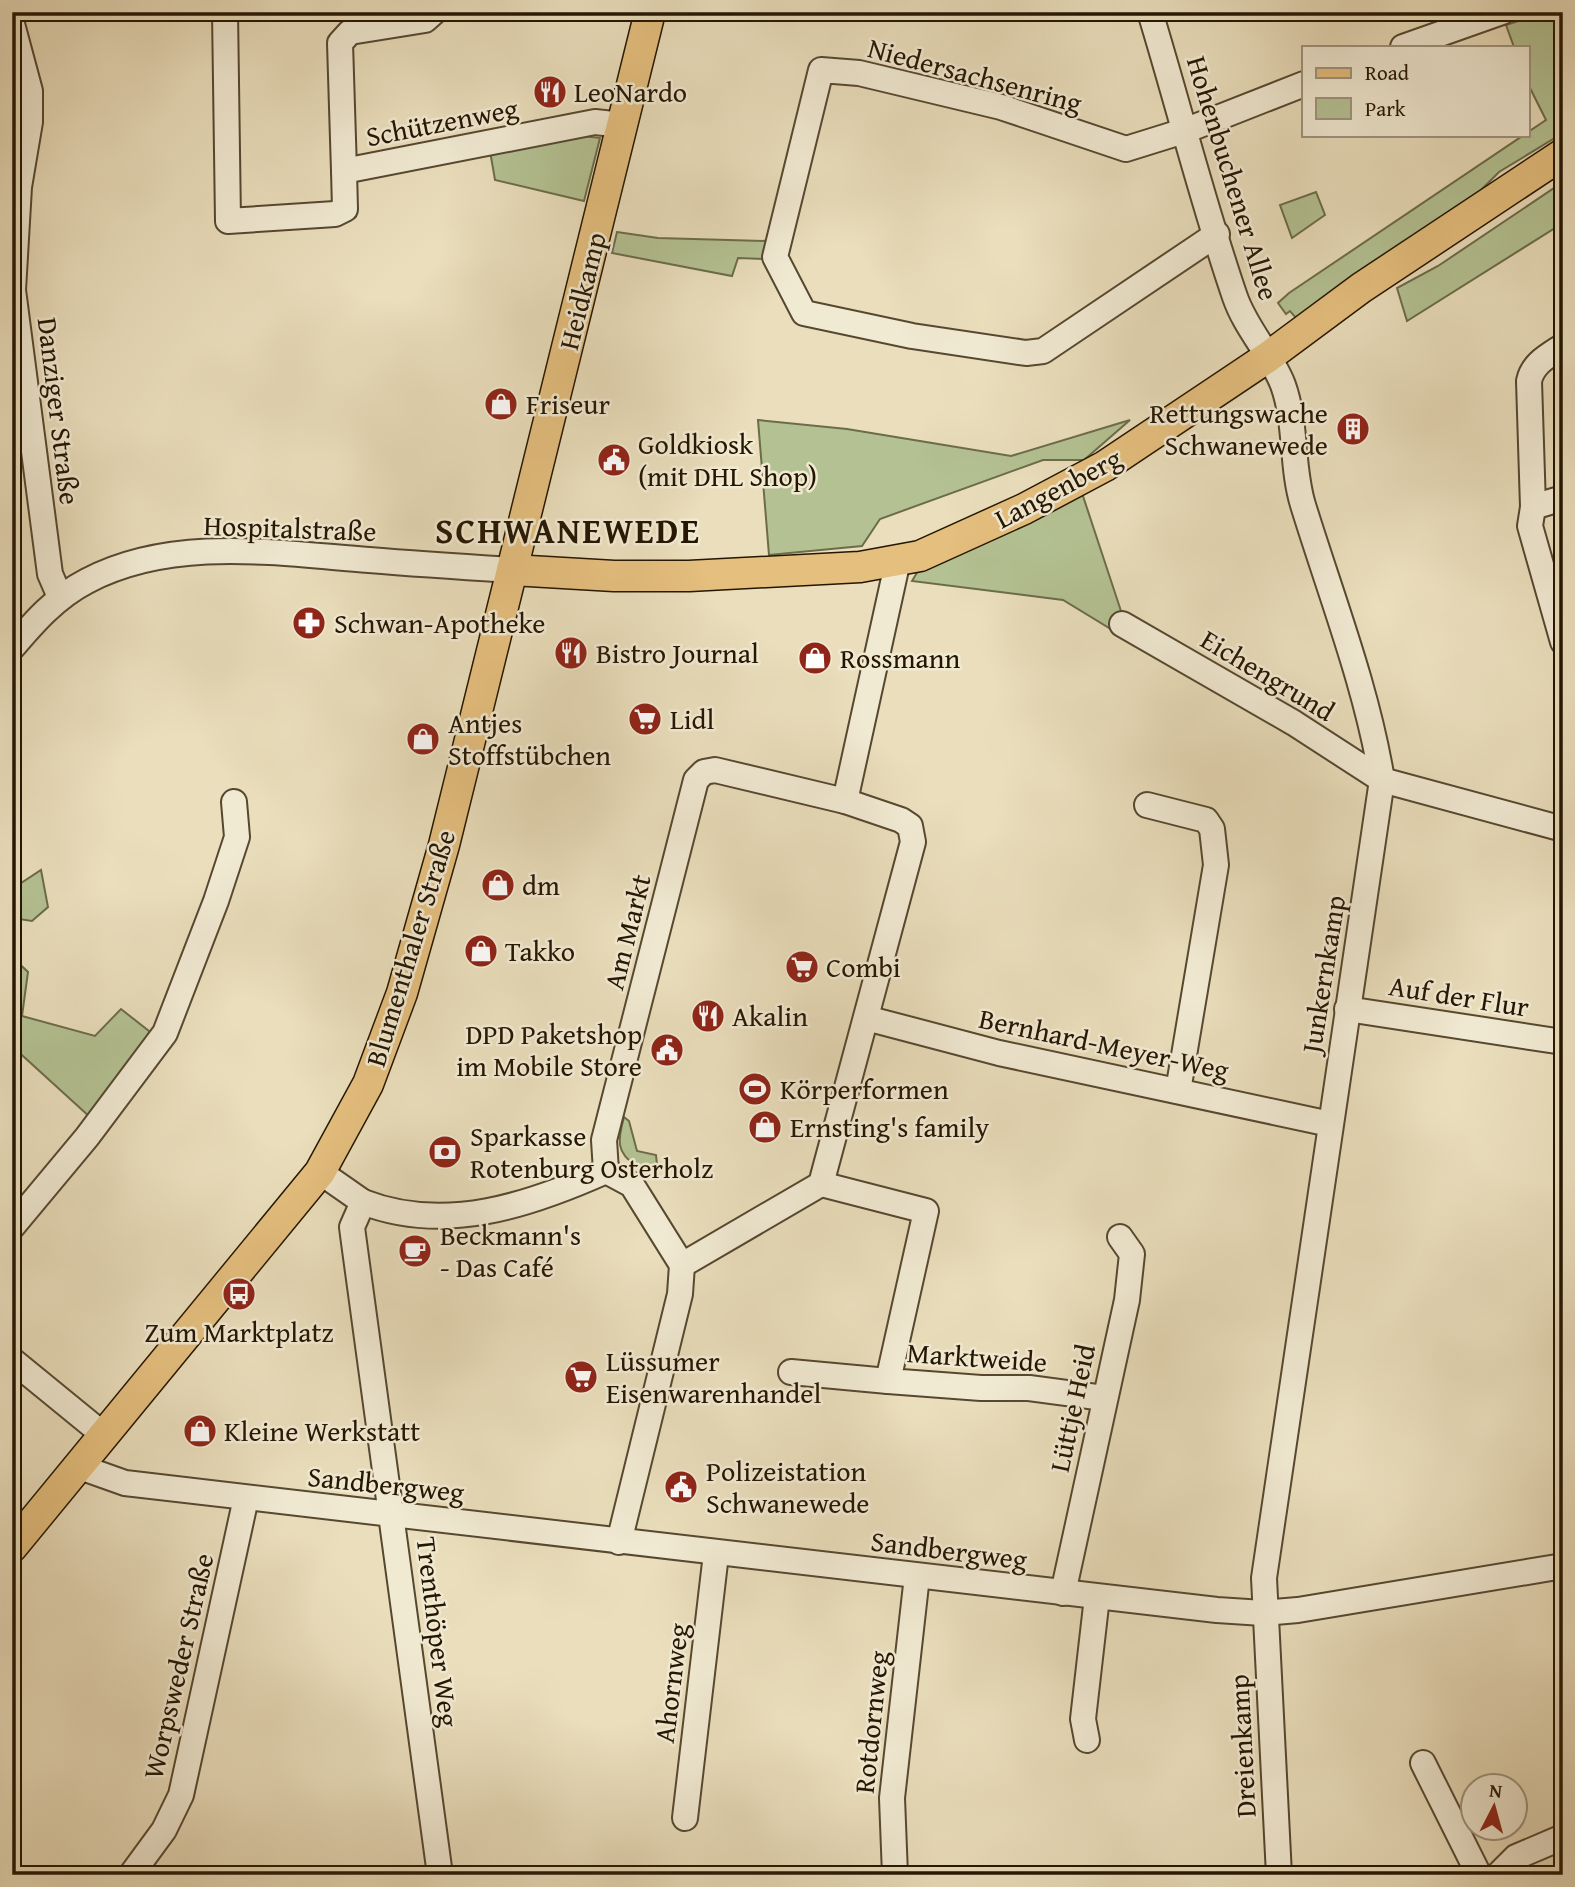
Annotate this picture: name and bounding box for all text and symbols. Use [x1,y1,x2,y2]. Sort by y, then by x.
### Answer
street label: Niedersachsenring [864,26,1087,123]
legend [1302,46,1530,136]
street label: Hohenbuchener Allee [1177,51,1290,305]
text: Road [1365,57,1410,88]
place label: LeoNardo [574,71,687,112]
restaurant icon: LeoNardo [531,73,569,111]
street label: Schützenweg [362,87,521,156]
text: Park [1365,93,1406,124]
street label: Heidkamp [547,228,616,354]
street label: Danziger Straße [28,315,91,507]
place label: Friseur [526,383,610,424]
shop icon: Friseur [482,385,520,423]
place label: Rettungswache Schwanewede [1150,392,1328,465]
building icon: Rettungswache Schwanewede [1334,410,1372,448]
place label: Goldkiosk (mit DHL Shop) [638,423,817,496]
street label: Langenberg [987,437,1129,538]
public building icon: Goldkiosk (mit DHL Shop) [595,441,633,479]
street label: Hospitalstraße [203,504,377,551]
district label: SCHWANEWEDE [435,505,701,556]
place label: Schwan-Apotheke [334,602,545,643]
pharmacy icon: Schwan-Apotheke [290,604,328,642]
street label: Eichengrund [1193,618,1343,731]
place label: Bistro Journal [596,632,759,673]
restaurant icon: Bistro Journal [552,634,590,672]
place label: Rossmann [840,637,960,678]
shop icon: Rossmann [796,639,834,677]
place label: Lidl [670,698,714,739]
supermarket icon: Lidl [626,700,664,738]
place label: Antjes Stoffstübchen [448,702,611,775]
shop icon: Antjes Stoffstübchen [404,720,442,758]
street label: Blumenthaler Straße [354,824,465,1071]
place label: dm [522,864,560,905]
shop icon: dm [479,866,517,904]
street label: Am Markt [592,870,661,994]
street label: Junkernkamp [1289,892,1355,1059]
place label: Takko [505,930,575,971]
shop icon: Takko [462,932,500,970]
place label: Combi [826,946,901,987]
supermarket icon: Combi [783,948,821,986]
street label: Auf der Flur [1386,964,1533,1027]
place label: Akalin [732,995,808,1036]
restaurant icon: Akalin [689,997,727,1035]
street label: Bernhard-Meyer-Weg [975,997,1233,1090]
place label: DPD Paketshop im Mobile Store [456,1013,642,1086]
public building icon: DPD Paketshop im Mobile Store [648,1031,686,1069]
place label: Körperformen [780,1068,949,1109]
sports icon: Körperformen [736,1070,774,1108]
place label: Ernsting's family [790,1106,989,1147]
shop icon: Ernsting's family [746,1108,784,1146]
place label: Sparkasse Rotenburg Osterholz [470,1115,713,1188]
bank icon: Sparkasse Rotenburg Osterholz [426,1133,464,1171]
place label: Beckmann's - Das Café [440,1214,581,1287]
cafe icon: Beckmann's - Das Café [396,1232,434,1270]
bus stop icon: Zum Marktplatz [220,1275,258,1313]
place label: Zum Marktplatz [144,1311,334,1352]
street label: Marktweide [906,1331,1048,1382]
place label: Lüssumer Eisenwarenhandel [606,1340,821,1413]
street label: Lüttje Heid [1038,1340,1105,1476]
supermarket icon: Lüssumer Eisenwarenhandel [562,1358,600,1396]
place label: Kleine Werkstatt [224,1410,420,1451]
shop icon: Kleine Werkstatt [181,1412,219,1450]
place label: Polizeistation Schwanewede [706,1450,869,1523]
street label: Sandbergweg [306,1455,466,1512]
public building icon: Polizeistation Schwanewede [662,1468,700,1506]
street label: Sandbergweg [869,1520,1030,1579]
street label: Trenthöper Weg [406,1535,471,1729]
street label: Worpsweder Straße [132,1549,223,1783]
street label: Ahornweg [643,1621,698,1745]
street label: Rotdornweg [843,1649,898,1795]
street label: Dreienkamp [1217,1673,1266,1819]
north arrow [1460,1772,1530,1842]
text: N [1488,1776,1504,1805]

